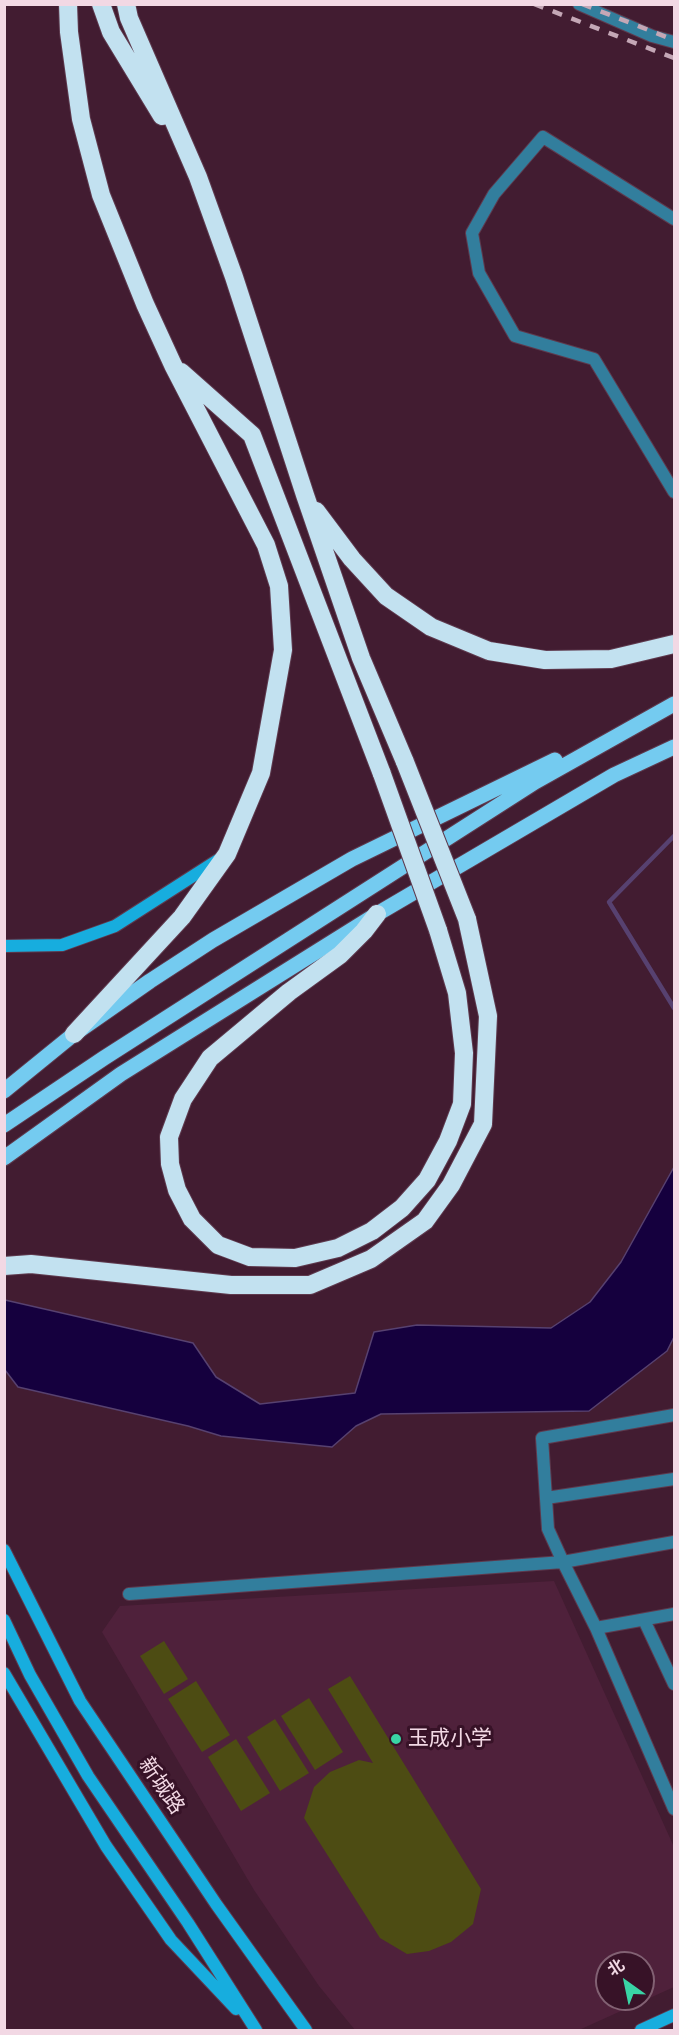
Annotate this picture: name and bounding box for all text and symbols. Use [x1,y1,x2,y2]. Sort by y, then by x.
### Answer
place label: 玉成小学 [408,1726,492,1752]
marker: 玉成小学 [389,1732,403,1746]
street label: 新城路 [133,1753,189,1819]
north arrow [595,1951,655,2011]
text: 北 [604,1955,628,1979]

